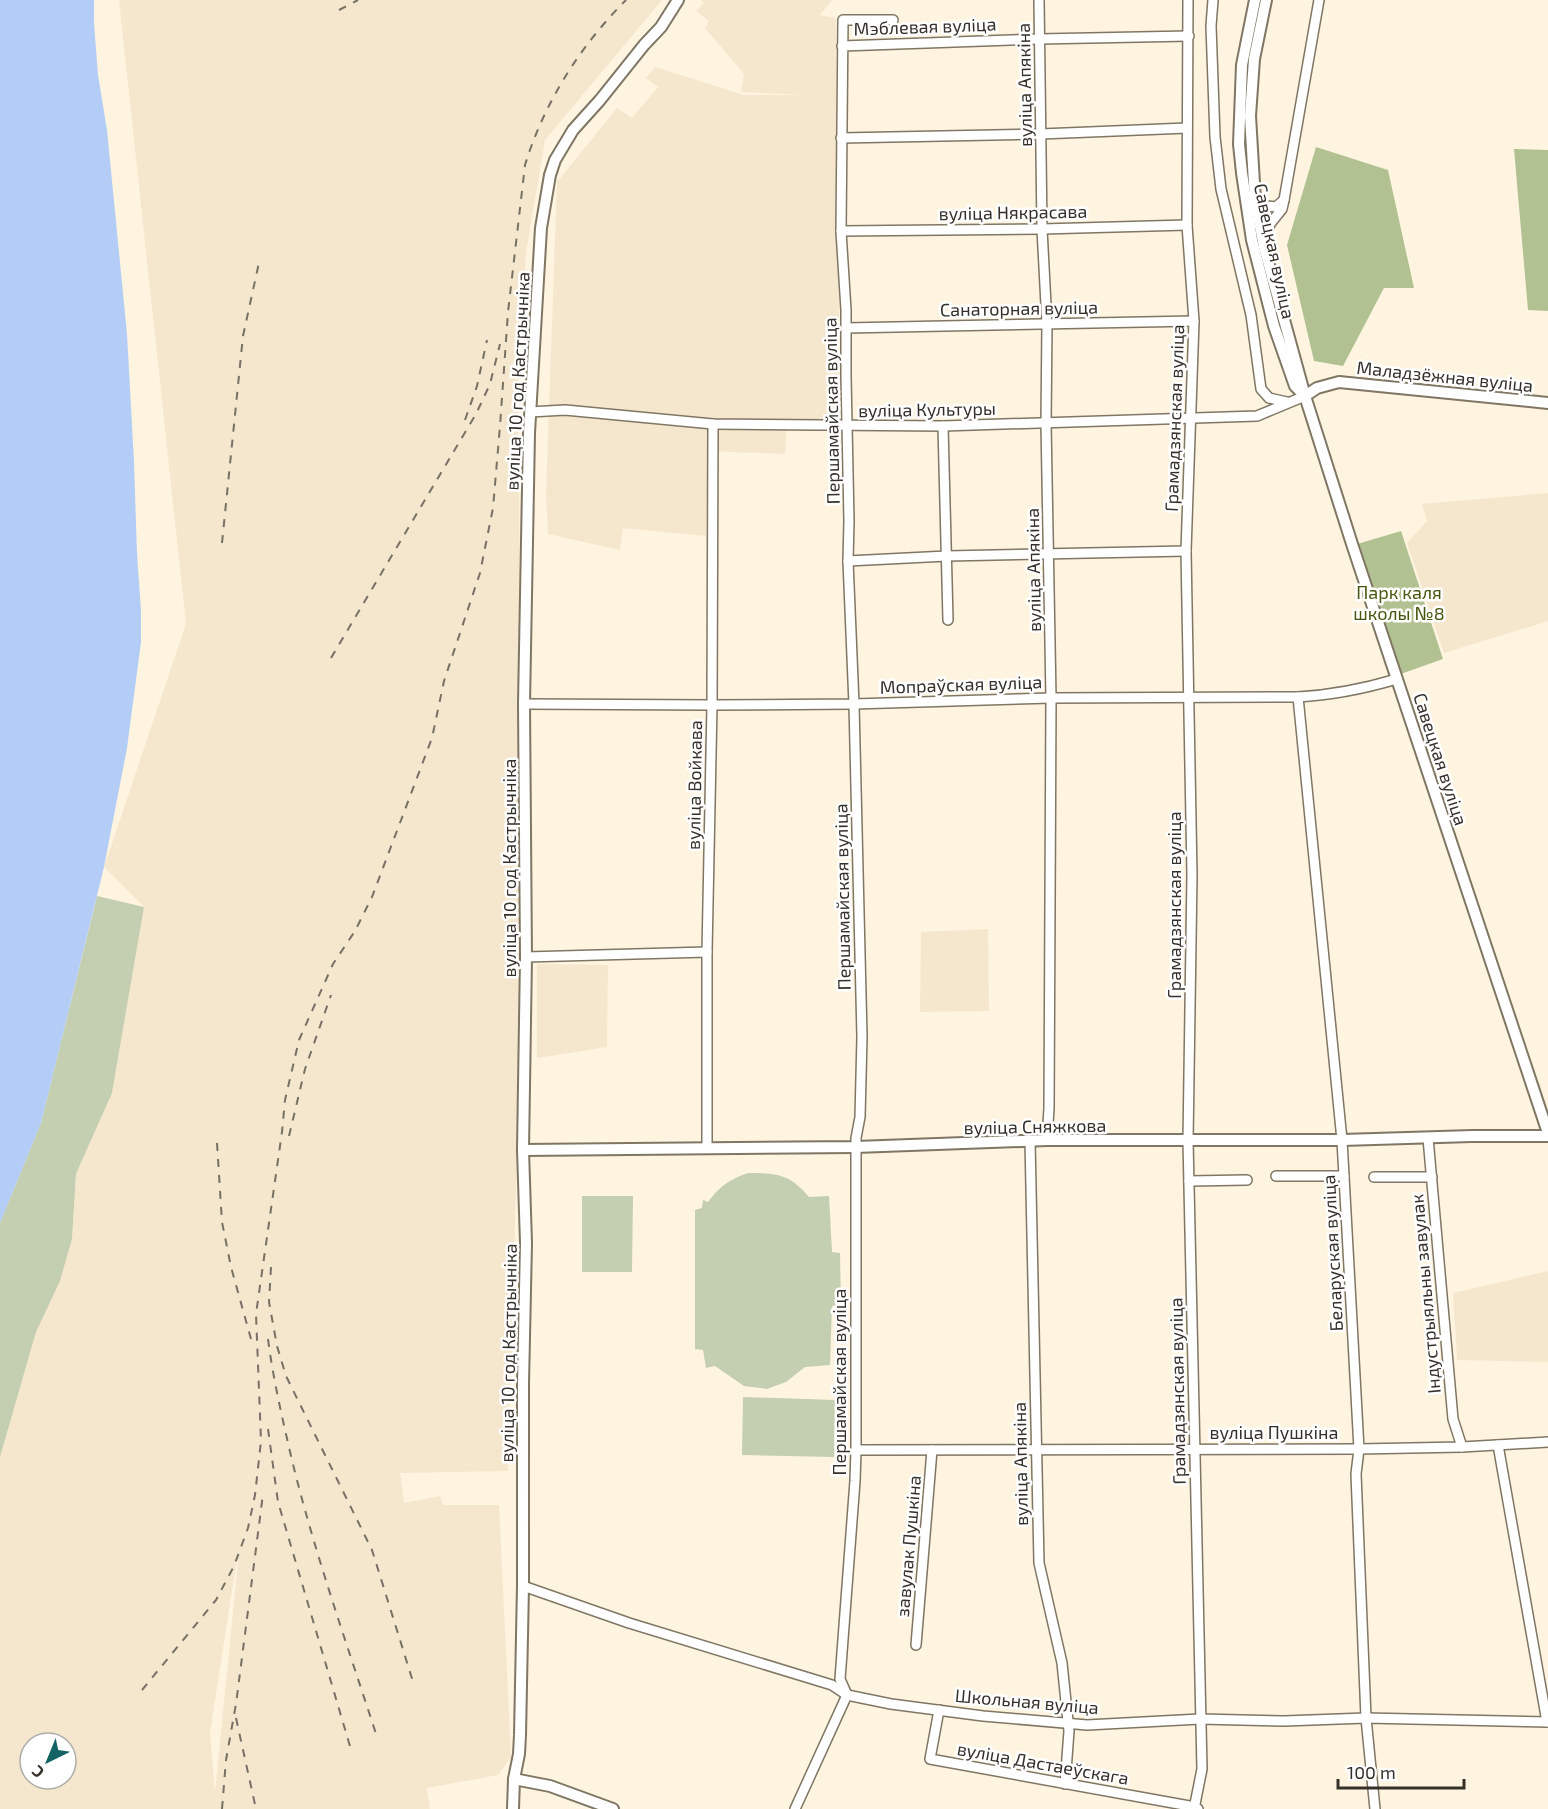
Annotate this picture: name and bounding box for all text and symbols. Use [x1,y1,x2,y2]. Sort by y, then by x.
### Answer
street label: Мэблевая вуліца [853,13,997,39]
street label: вуліца Апякіна [1012,23,1036,147]
street label: Савецкая вуліца [1250,181,1300,321]
street label: вуліца Някрасава [938,200,1088,224]
street label: вуліца 10 год Кастрычніка [500,271,534,491]
street label: Санаторная вуліца [940,296,1098,320]
street label: Першамайская вуліца [818,317,844,505]
street label: Грамадзянская вуліца [1160,324,1188,512]
street label: Маладзёжная вуліца [1356,356,1534,396]
street label: вуліца Культуры [858,397,996,421]
street label: вуліца Апякіна [1021,508,1045,632]
park label: Парк каля школы №8 [1353,581,1445,624]
street label: Мопраўская вуліца [879,670,1043,698]
street label: Савецкая вуліца [1409,690,1473,828]
street label: вуліца Войкава [682,720,706,850]
street label: вуліца 10 год Кастрычніка [498,759,520,977]
street label: Першамайская вуліца [829,803,855,991]
street label: Грамадзянская вуліца [1163,811,1185,999]
street label: вуліца Сняжкова [964,1114,1106,1138]
street label: Беларуская вуліца [1317,1174,1347,1332]
street label: Індустрыяльны завулак [1405,1193,1445,1395]
street label: вуліца 10 год Кастрычніка [495,1243,521,1463]
street label: Першамайская вуліца [828,1289,850,1475]
street label: Грамадзянская вуліца [1164,1297,1190,1485]
street label: вуліца Апякіна [1008,1402,1032,1526]
street label: вуліца Пушкіна [1210,1421,1338,1443]
street label: завулак Пушкіна [891,1474,925,1618]
street label: Школьная вуліца [954,1684,1100,1718]
north arrow [18,1731,78,1791]
street label: вуліца Дастаеўскага [955,1737,1131,1789]
scale bar [1338,1752,1464,1790]
text: 100 m [1347,1761,1396,1783]
text: С [28,1762,47,1782]

